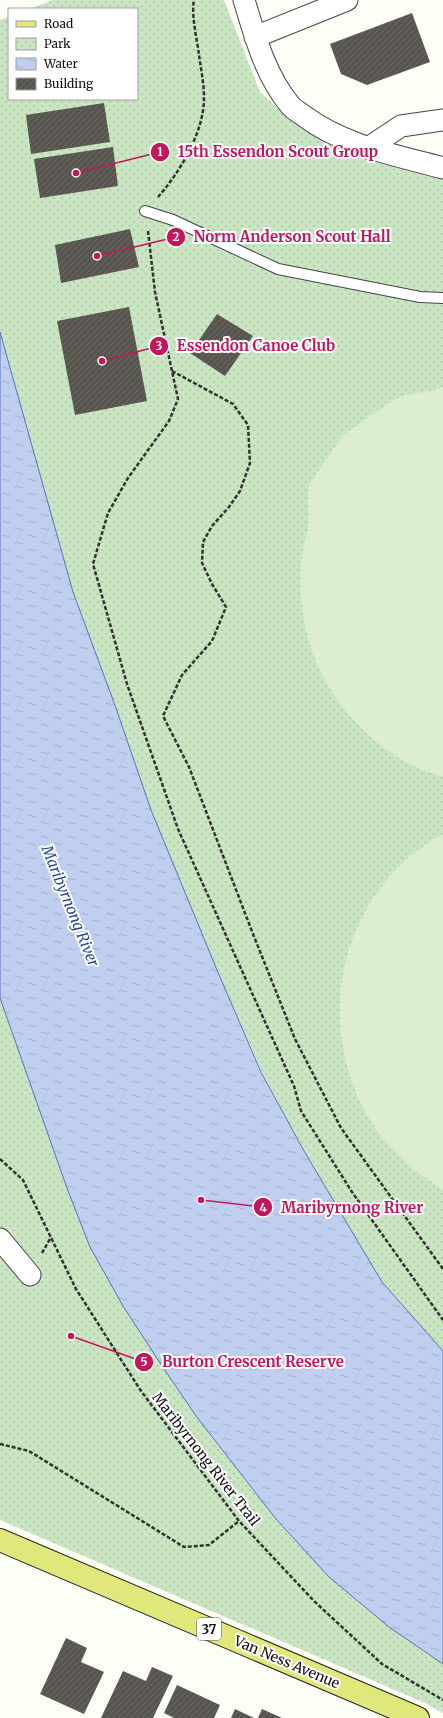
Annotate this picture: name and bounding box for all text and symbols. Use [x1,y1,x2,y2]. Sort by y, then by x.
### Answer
legend [8,8,138,100]
text: Road [44,16,73,31]
text: Park [44,36,71,51]
text: Water [43,56,79,71]
text: Building [44,76,94,91]
callout: 15th Essendon Scout Group [150,138,386,165]
text: 15th Essendon Scout Group [178,142,379,161]
text: 1 [157,144,163,159]
callout: Norm Anderson Scout Hall [166,223,399,250]
text: Norm Anderson Scout Hall [193,227,391,246]
text: 2 [172,229,180,244]
callout: Essendon Canoe Club [149,333,343,360]
text: Essendon Canoe Club [177,336,335,355]
text: 3 [156,338,163,353]
water label: Maribyrnong River [37,841,104,970]
callout: Maribyrnong River [253,1194,432,1221]
text: Maribyrnong River [281,1198,423,1217]
text: 4 [259,1200,267,1215]
callout: Burton Crescent Reserve [134,1348,352,1375]
text: Burton Crescent Reserve [162,1352,344,1371]
text: 5 [140,1354,148,1369]
street label: Maribyrnong River Trail [148,1389,264,1530]
road number: 37 [197,1618,221,1640]
street label: Van Ness Avenue [231,1631,343,1692]

